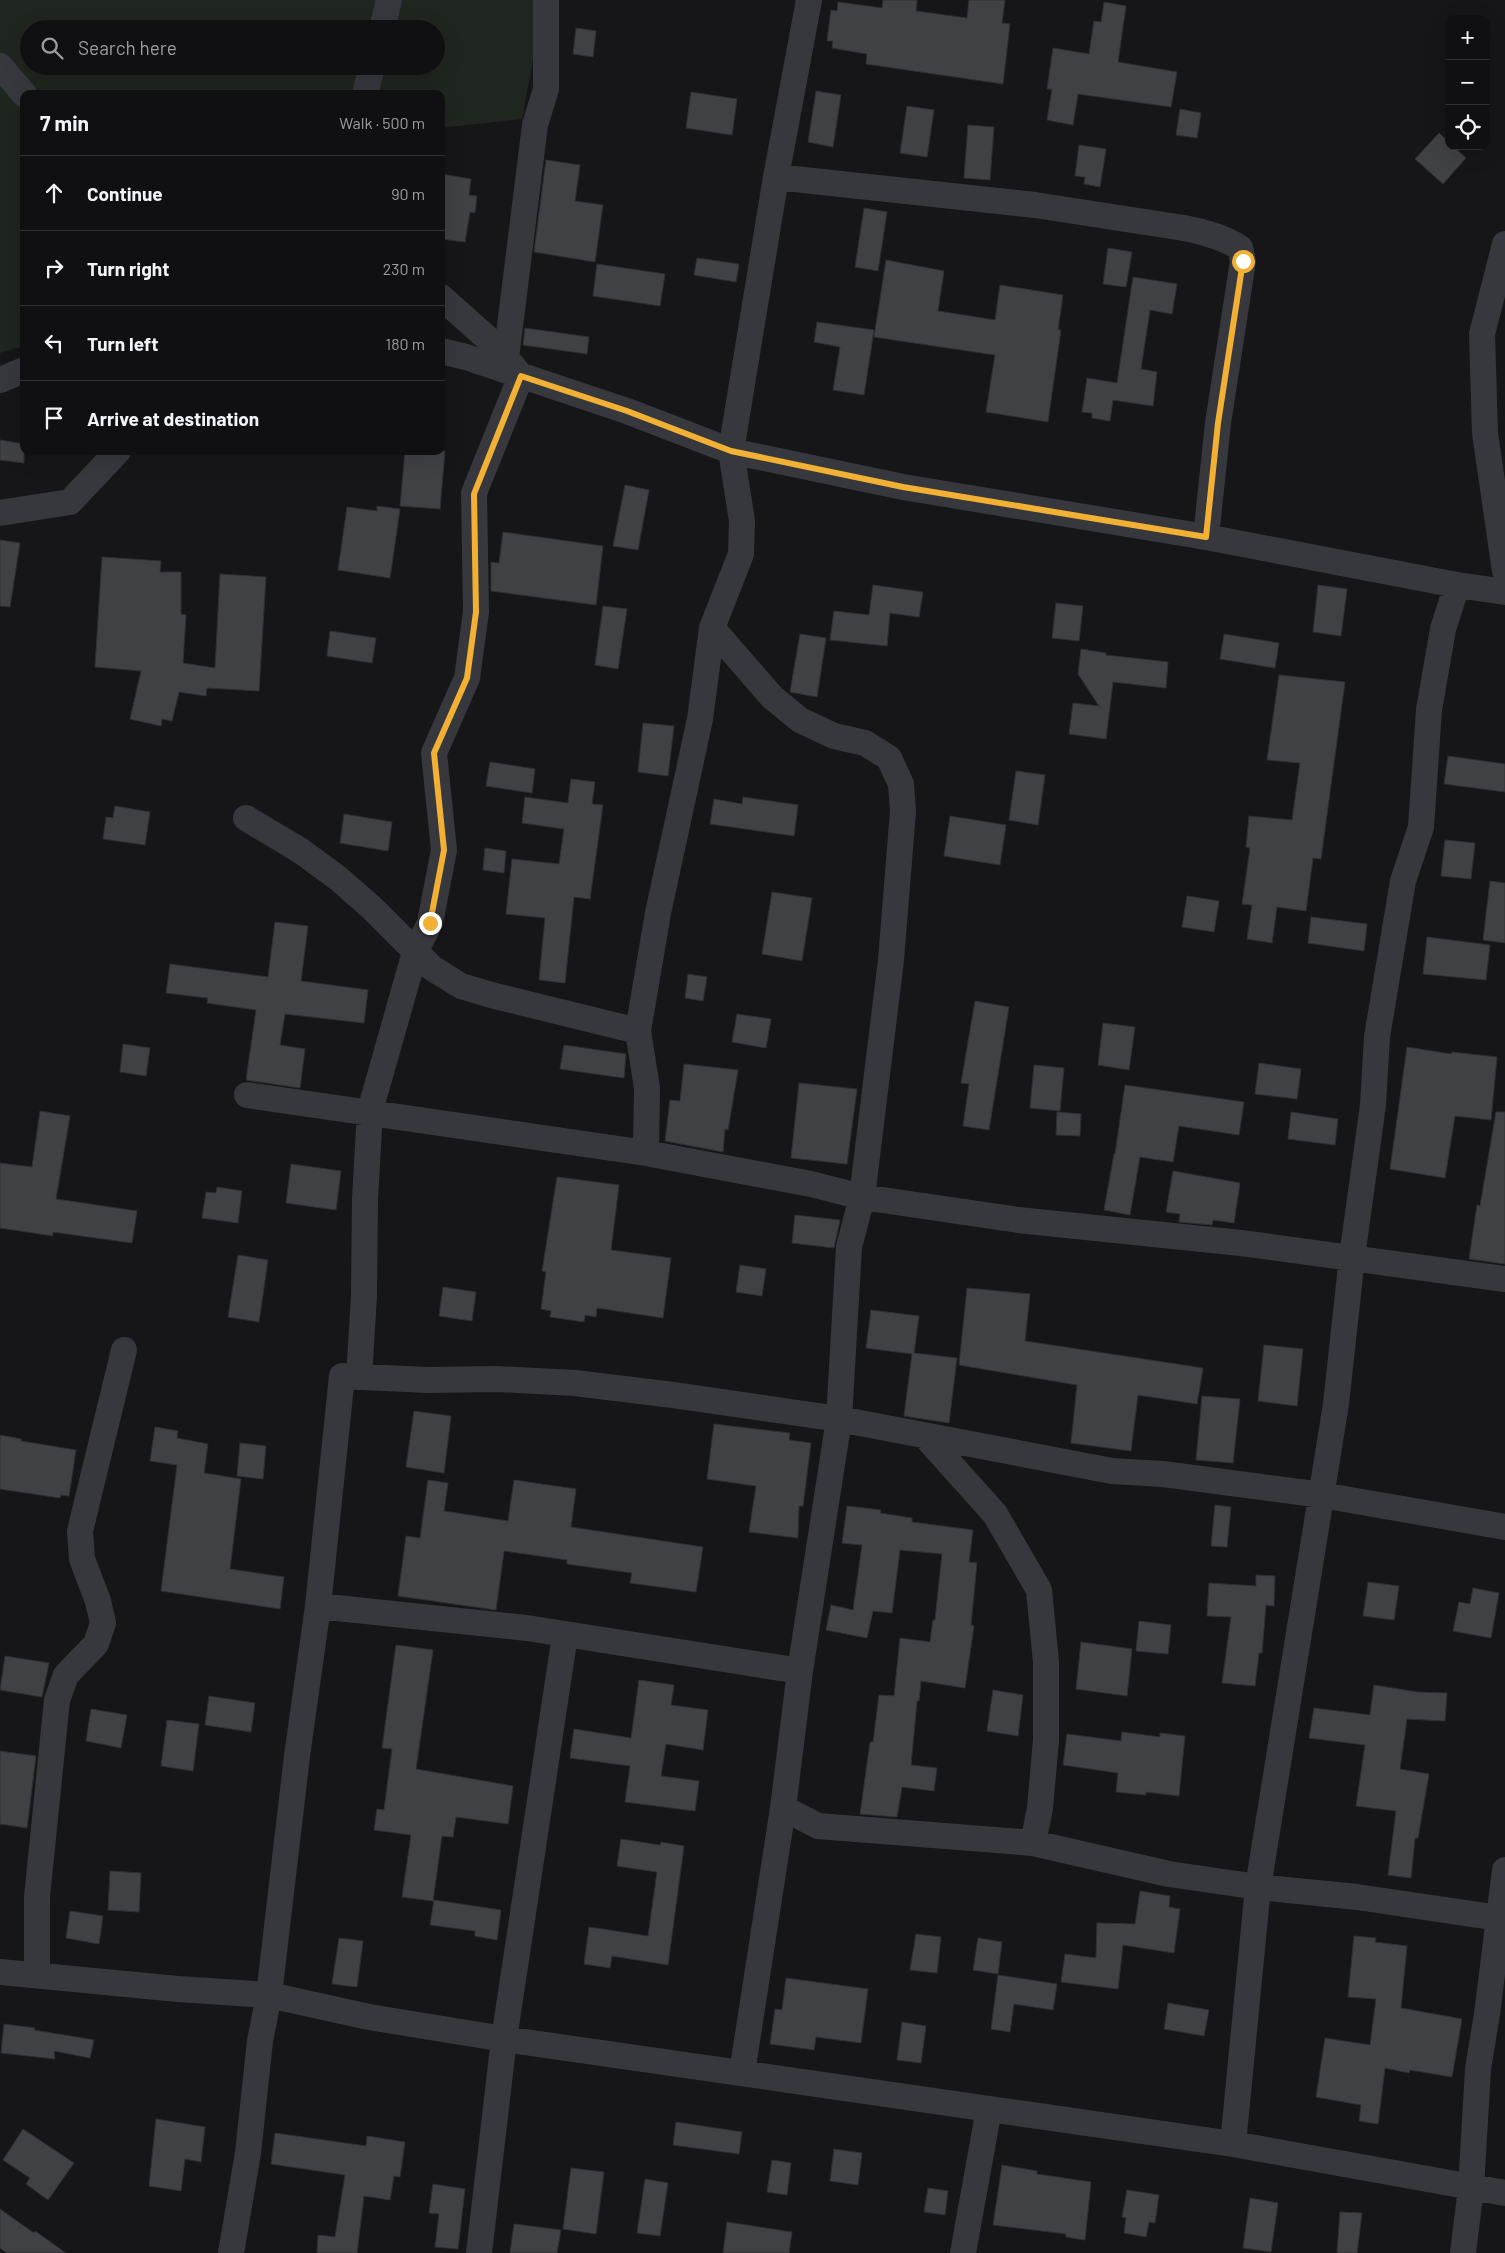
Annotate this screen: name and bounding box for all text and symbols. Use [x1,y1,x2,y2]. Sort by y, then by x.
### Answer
map controls [1445,15,1490,150]
button: + [1445,15,1490,60]
search box [20,20,445,75]
icon: search [38,34,66,62]
text: Search here [78,36,177,59]
button: − [1445,60,1490,105]
button: locate [1445,105,1490,150]
text: 7 min [40,110,89,135]
text: Walk · 500 m [339,113,425,132]
icon: ahead [40,179,68,207]
text: Continue [87,182,163,205]
text: 90 m [391,184,425,203]
route start [1232,250,1255,273]
icon: right [40,254,68,282]
text: Turn right [87,257,169,280]
text: 230 m [383,259,425,278]
icon: left [40,329,68,357]
text: Turn left [87,332,158,355]
text: 180 m [386,334,425,353]
icon: arrive [40,404,68,432]
text: Arrive at destination [87,407,259,430]
route end [419,912,442,935]

